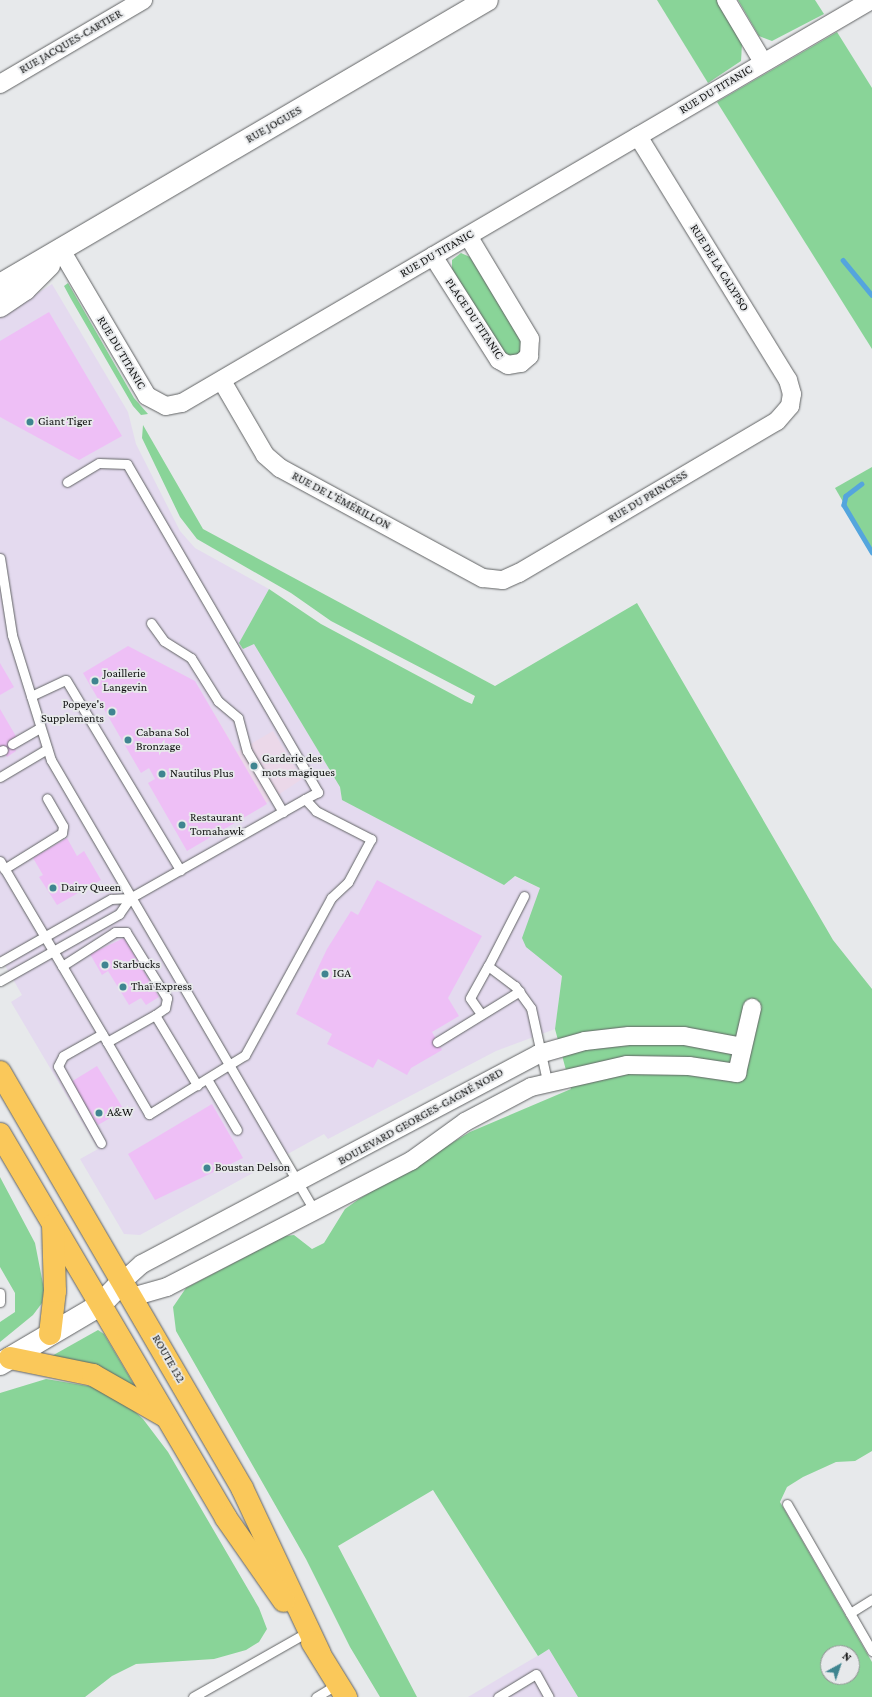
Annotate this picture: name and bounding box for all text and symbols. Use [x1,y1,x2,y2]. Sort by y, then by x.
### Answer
street label: RUE JACQUES-CARTIER [17,7,125,77]
street label: RUE DU TITANIC [677,63,755,117]
street label: RUE JOGUES [243,103,305,147]
street label: RUE DE LA CALYPSO [686,222,752,314]
street label: RUE DU TITANIC [398,227,476,281]
street label: PLACE DU TITANIC [442,276,506,362]
street label: RUE DU TITANIC [94,314,148,392]
place label: Giant Tiger [38,415,92,429]
marker: Giant Tiger [25,417,35,427]
street label: RUE DU PRINCESS [606,468,690,526]
street label: RUE DE L'ÉMÉRILLON [289,469,393,533]
place label: Joaillerie Langevin [103,667,147,695]
marker: Joaillerie Langevin [90,676,100,686]
place label: Popeye's Supplements [41,698,104,726]
marker: Popeye's Supplements [107,707,117,717]
place label: Cabana Sol Bronzage [136,726,189,754]
marker: Cabana Sol Bronzage [123,735,133,745]
place label: Garderie des mots magiques [262,752,335,780]
marker: Garderie des mots magiques [249,761,259,771]
place label: Nautilus Plus [170,767,234,781]
marker: Nautilus Plus [157,769,167,779]
place label: Restaurant Tomahawk [190,811,244,839]
marker: Restaurant Tomahawk [177,820,187,830]
place label: Dairy Queen [61,881,121,895]
marker: Dairy Queen [48,883,58,893]
place label: Starbucks [113,958,160,972]
marker: Starbucks [100,960,110,970]
place label: IGA [333,967,351,981]
marker: IGA [320,969,330,979]
place label: Thaï Express [131,980,192,994]
marker: Thaï Express [118,982,128,992]
street label: BOULEVARD GEORGES-GAGNÉ NORD [336,1065,506,1169]
place label: A&W [107,1106,133,1120]
marker: A&W [94,1108,104,1118]
place label: Boustan Delson [215,1161,290,1175]
marker: Boustan Delson [202,1163,212,1173]
street label: ROUTE 132 [149,1332,187,1386]
north arrow [820,1645,860,1685]
text: N [840,1650,854,1664]

